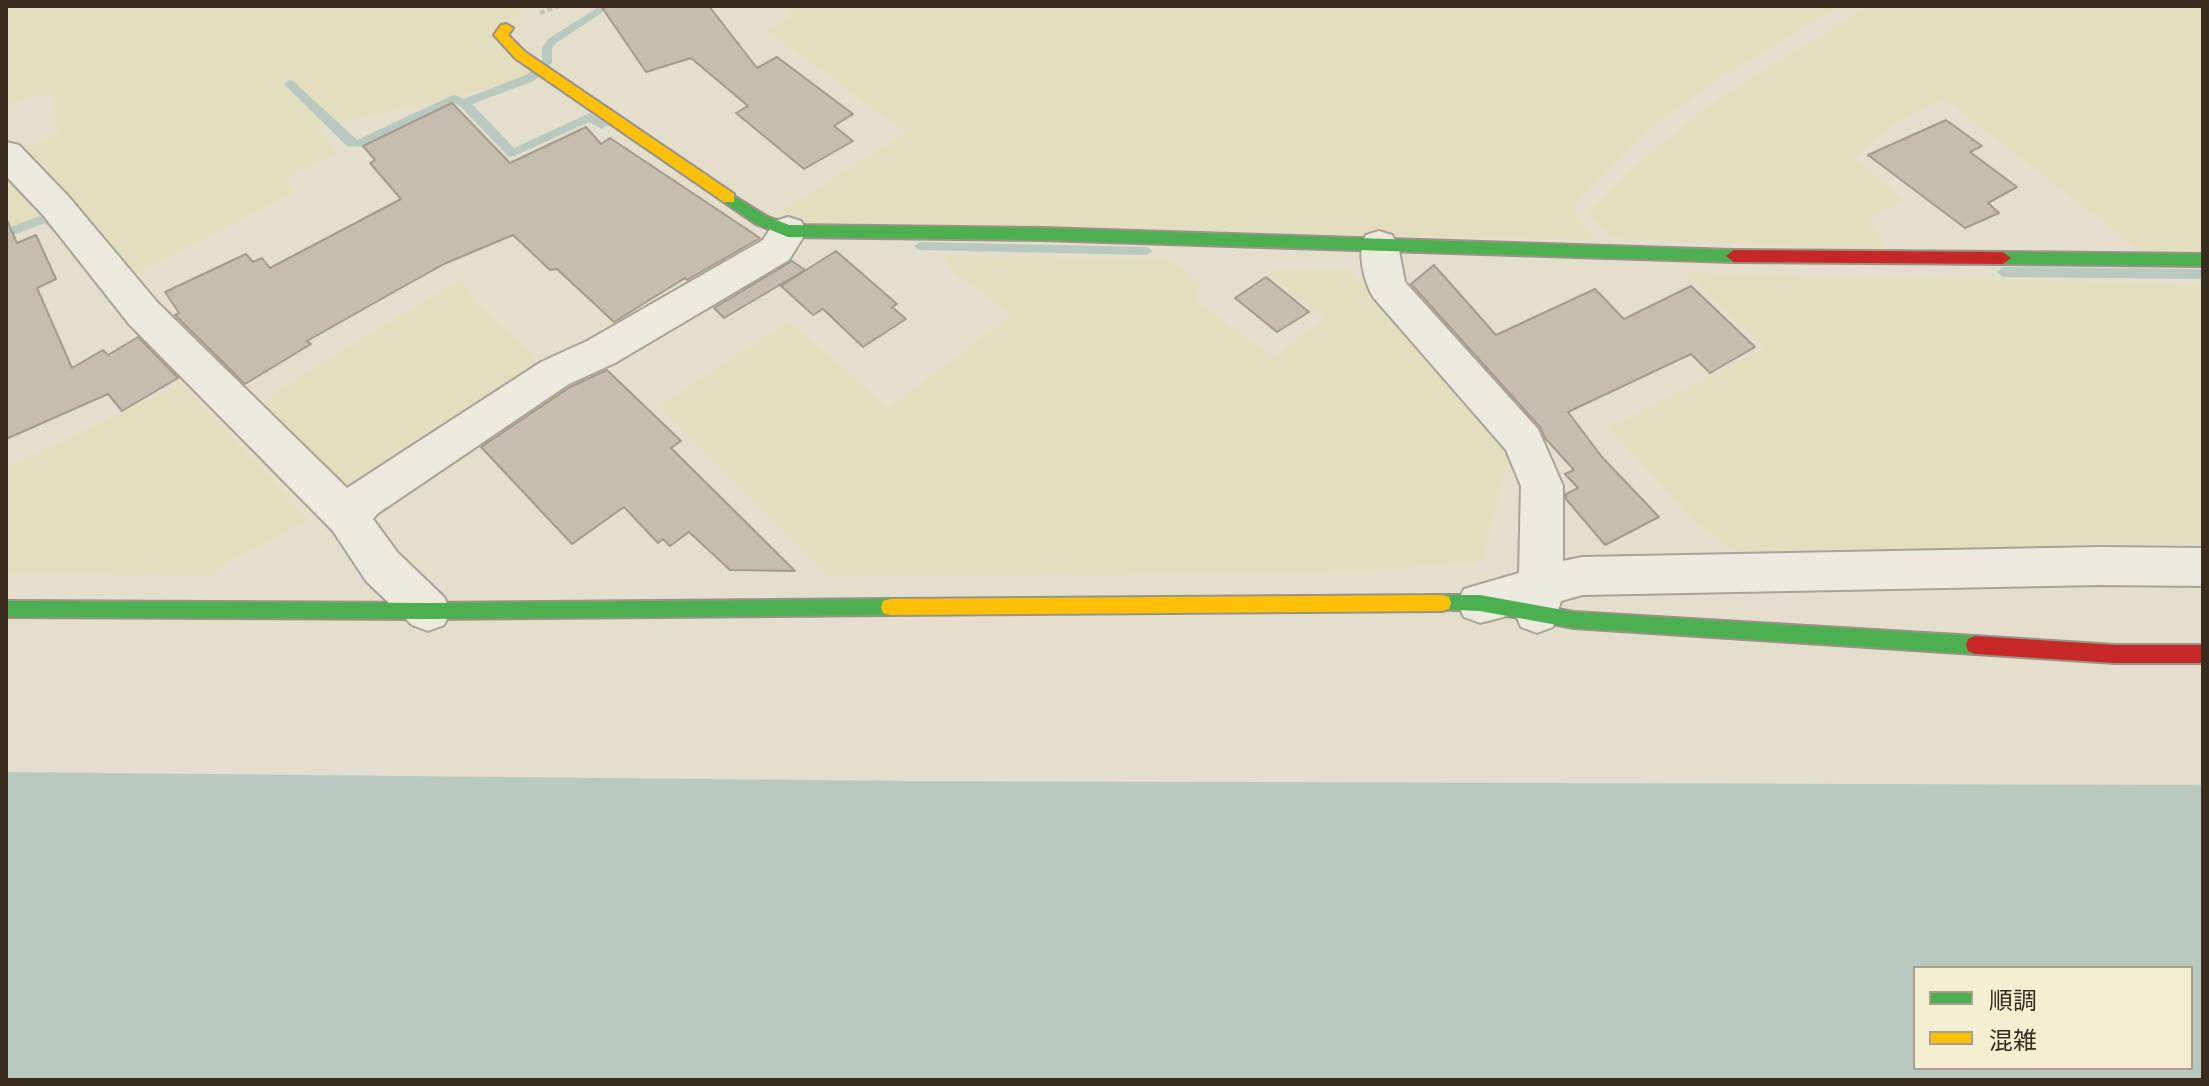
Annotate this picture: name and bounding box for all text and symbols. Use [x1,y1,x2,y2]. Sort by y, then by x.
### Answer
legend [1913,966,2193,1070]
text: 順調 [1989,987,2037,1015]
text: 混雑 [1989,1027,2037,1055]

